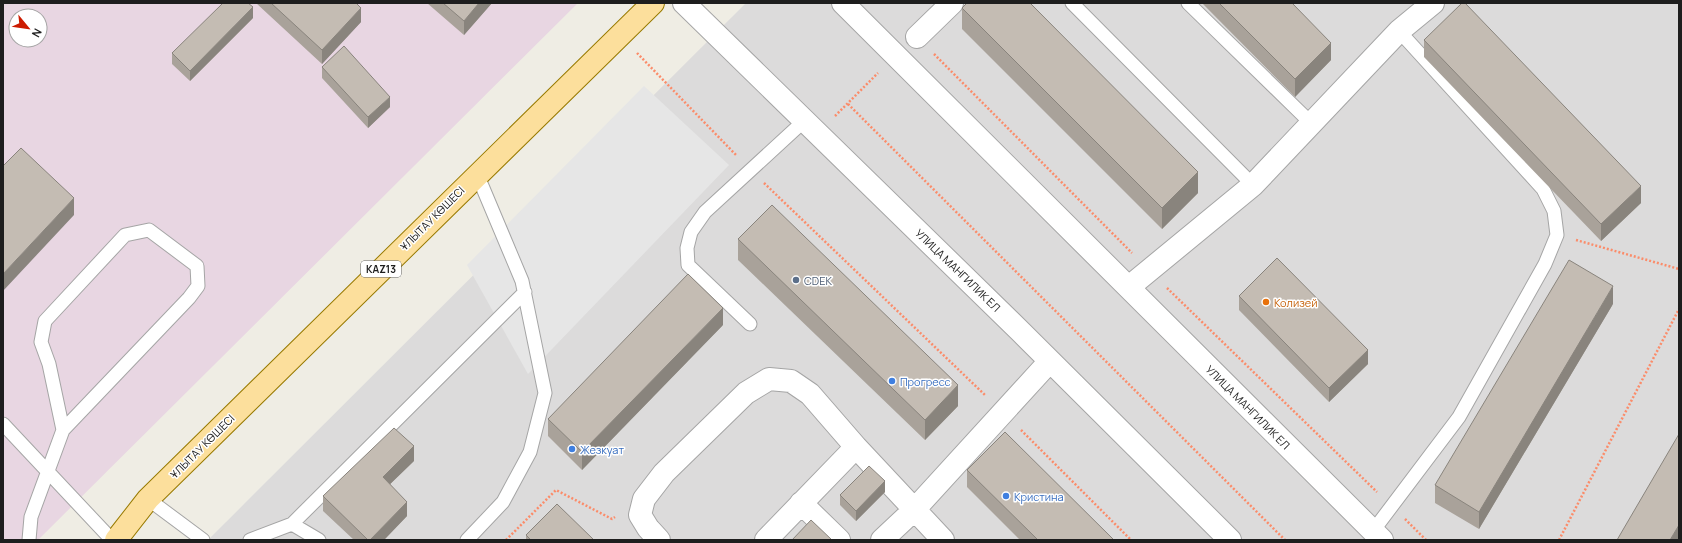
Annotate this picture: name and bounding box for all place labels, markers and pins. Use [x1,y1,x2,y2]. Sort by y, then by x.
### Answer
place label: CDEK [804,273,833,288]
marker: CDEK [791,275,801,285]
place label: Колизей [1274,295,1317,310]
marker: Колизей [1261,297,1271,307]
place label: Прогресс [900,374,951,389]
marker: Прогресс [887,376,897,386]
place label: Жезкуат [580,442,624,457]
marker: Жезкуат [567,444,577,454]
place label: Кристина [1014,489,1064,504]
marker: Кристина [1001,491,1011,501]

